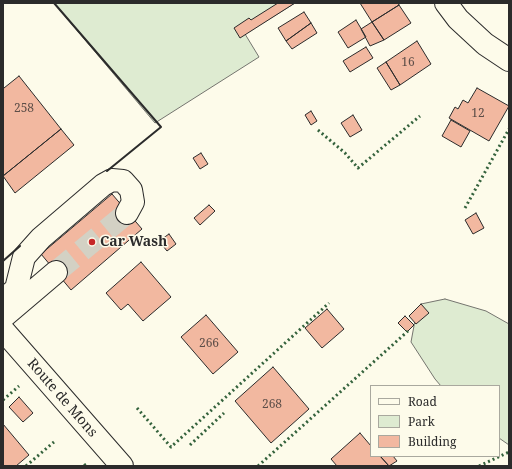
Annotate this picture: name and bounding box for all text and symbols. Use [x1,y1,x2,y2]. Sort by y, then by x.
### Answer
house number: 16 [401,56,415,70]
house number: 258 [14,102,34,116]
house number: 12 [471,107,485,121]
place label: Car Wash [100,234,167,250]
marker: Car Wash [87,237,97,247]
house number: 266 [199,337,219,351]
street label: Route de Mons [23,355,101,441]
legend [370,385,500,457]
text: Road [408,393,437,410]
house number: 268 [262,398,282,412]
text: Park [408,413,435,430]
text: Building [408,433,456,450]

